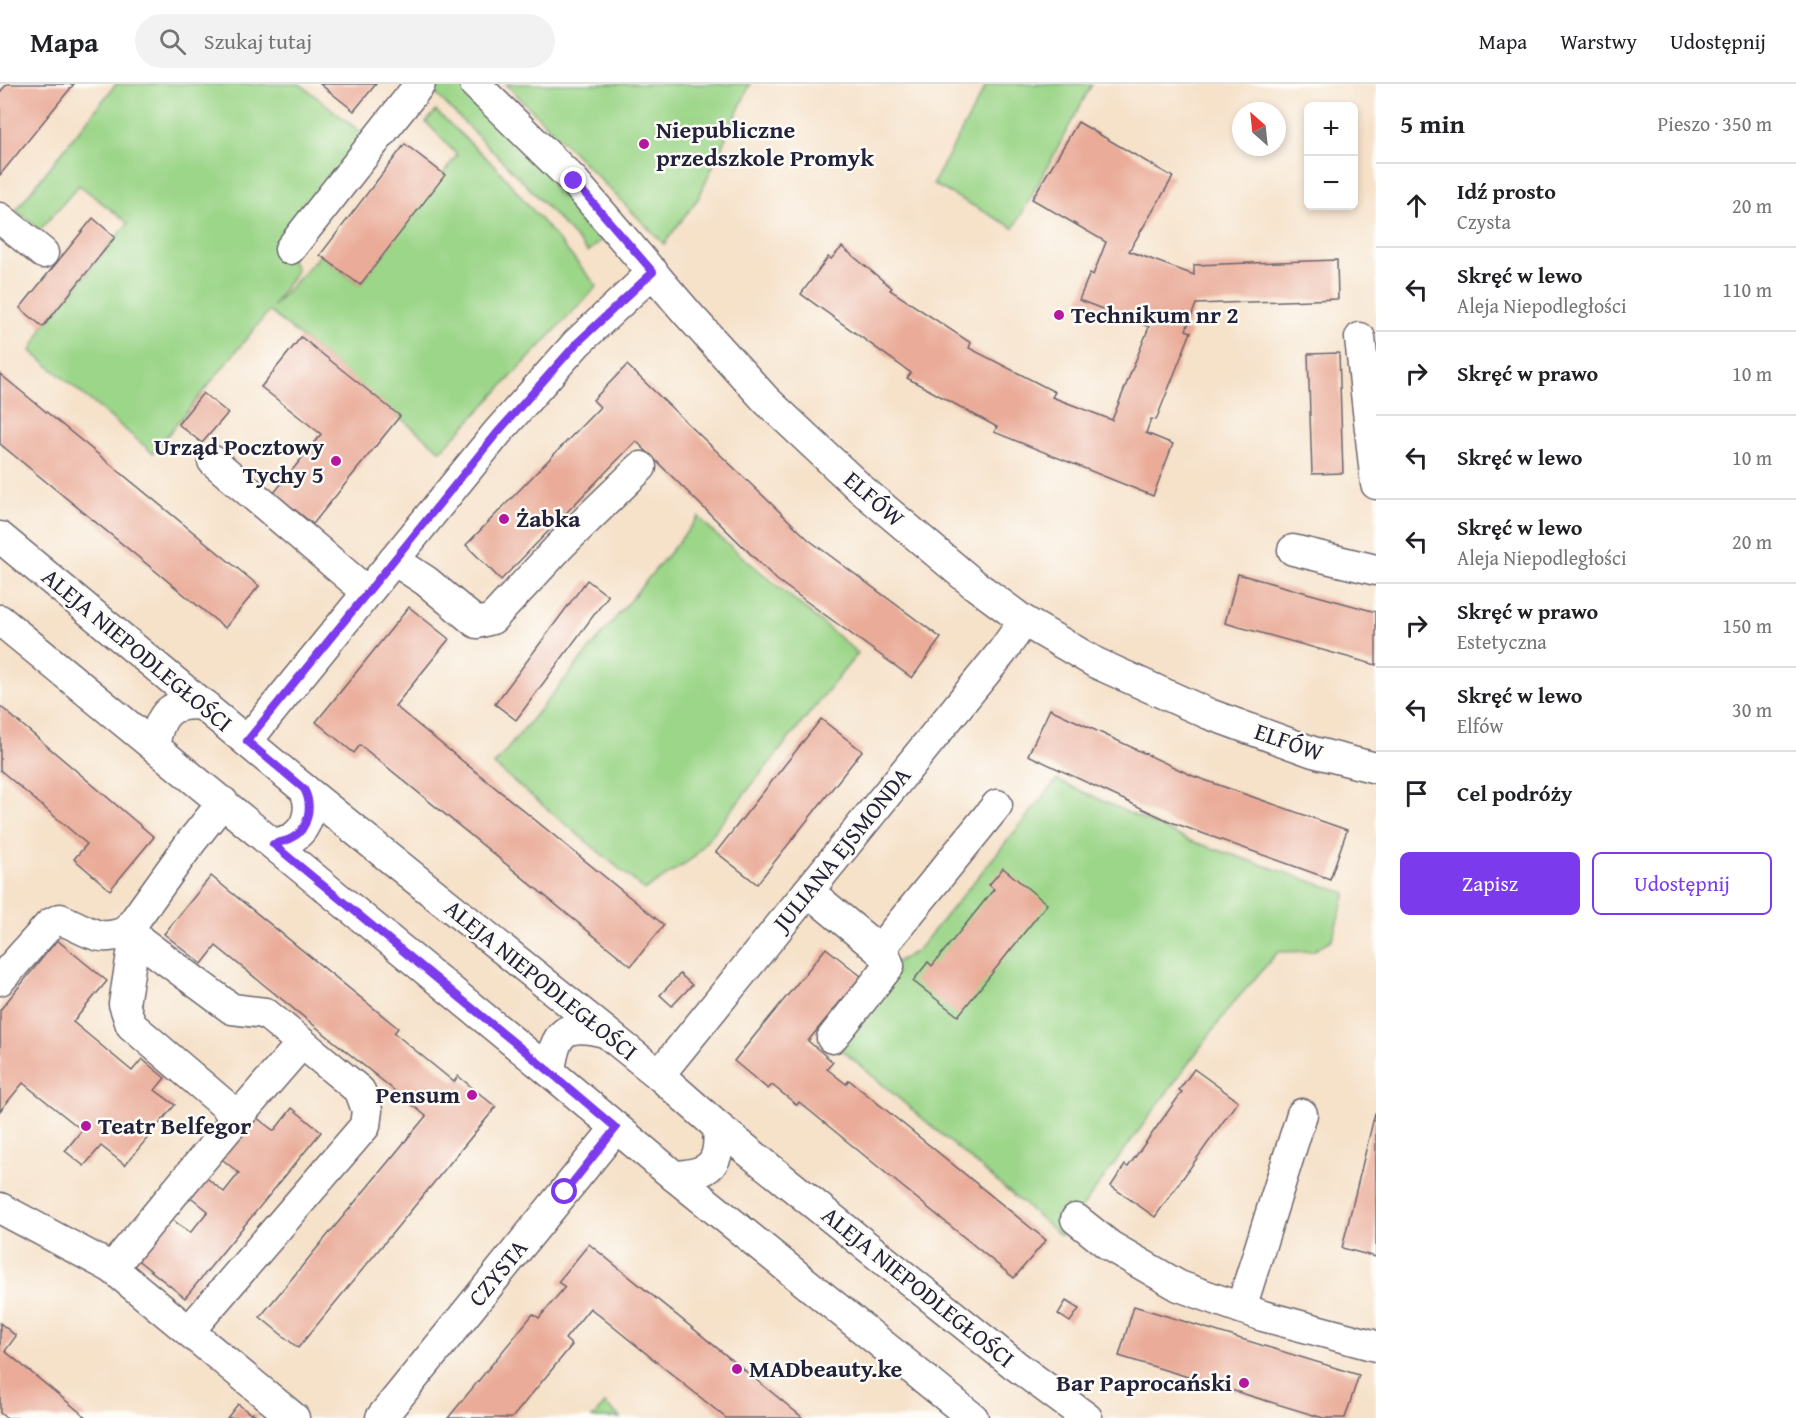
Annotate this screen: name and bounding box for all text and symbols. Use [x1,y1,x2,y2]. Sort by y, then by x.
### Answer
search box [135,14,555,68]
text: Mapa [30,21,99,62]
icon: search [156,25,189,58]
text: Szukaj tutaj [204,25,312,57]
text: Mapa [1479,26,1527,57]
text: Warstwy [1560,26,1637,57]
text: Udostępnij [1670,26,1766,57]
north arrow [1232,102,1286,156]
map controls [1304,102,1358,210]
button: + [1304,102,1358,156]
text: 5 min [1400,104,1465,143]
text: Pieszo · 350 m [1658,109,1772,138]
place label: Niepubliczne przedszkole Promyk [656,112,874,175]
marker: Niepubliczne przedszkole Promyk [637,137,651,151]
button: − [1304,156,1358,210]
route end [560,167,586,193]
text: Idź prosto [1457,175,1556,207]
icon: ahead [1400,189,1433,222]
text: 20 m [1732,191,1772,220]
text: Czysta [1457,207,1511,236]
text: Skręć w lewo [1457,259,1583,291]
icon: left [1400,273,1433,306]
text: 110 m [1722,275,1772,304]
text: Aleja Niepodległości [1457,291,1627,320]
place label: Technikum nr 2 [1071,297,1239,332]
marker: Technikum nr 2 [1052,308,1066,322]
icon: right [1400,357,1433,390]
text: Skręć w prawo [1457,357,1598,389]
text: 10 m [1732,359,1772,388]
place label: Urząd Pocztowy Tychy 5 [154,429,325,492]
icon: left [1400,441,1433,474]
text: Skręć w lewo [1457,441,1583,473]
text: 10 m [1732,443,1772,472]
marker: Urząd Pocztowy Tychy 5 [329,454,343,468]
street label: ELFÓW [836,462,913,535]
place label: Żabka [516,501,581,536]
text: Skręć w lewo [1457,511,1583,543]
marker: Żabka [497,512,511,526]
icon: left [1400,525,1433,558]
text: 20 m [1732,527,1772,556]
text: Aleja Niepodległości [1457,543,1627,572]
street label: ALEJA NIEPODLEGŁOŚCI [34,559,240,740]
text: Skręć w prawo [1457,595,1598,627]
icon: right [1400,609,1433,642]
text: 150 m [1722,611,1772,640]
text: Estetyczna [1457,627,1547,656]
text: Skręć w lewo [1457,679,1583,711]
icon: left [1400,693,1433,726]
text: 30 m [1732,695,1772,724]
text: Elfów [1457,711,1504,740]
street label: ELFÓW [1250,713,1329,770]
street label: JULIANA EJSMONDA [762,759,919,941]
icon: arrive [1400,777,1433,810]
text: Cel podróży [1457,777,1572,809]
button: Zapisz [1400,852,1580,915]
button: Udostępnij [1592,852,1772,915]
street label: ALEJA NIEPODLEGŁOŚCI [437,891,645,1069]
place label: Pensum [375,1077,460,1112]
marker: Pensum [465,1088,479,1102]
place label: Teatr Belfegor [98,1108,251,1143]
marker: Teatr Belfegor [79,1119,93,1133]
route start [551,1178,577,1204]
street label: ALEJA NIEPODLEGŁOŚCI [814,1198,1022,1376]
street label: CZYSTA [459,1231,536,1314]
place label: MADbeauty.ke [749,1351,903,1386]
marker: MADbeauty.ke [730,1362,744,1376]
place label: Bar Paprocański [1056,1365,1232,1400]
marker: Bar Paprocański [1237,1376,1251,1390]

